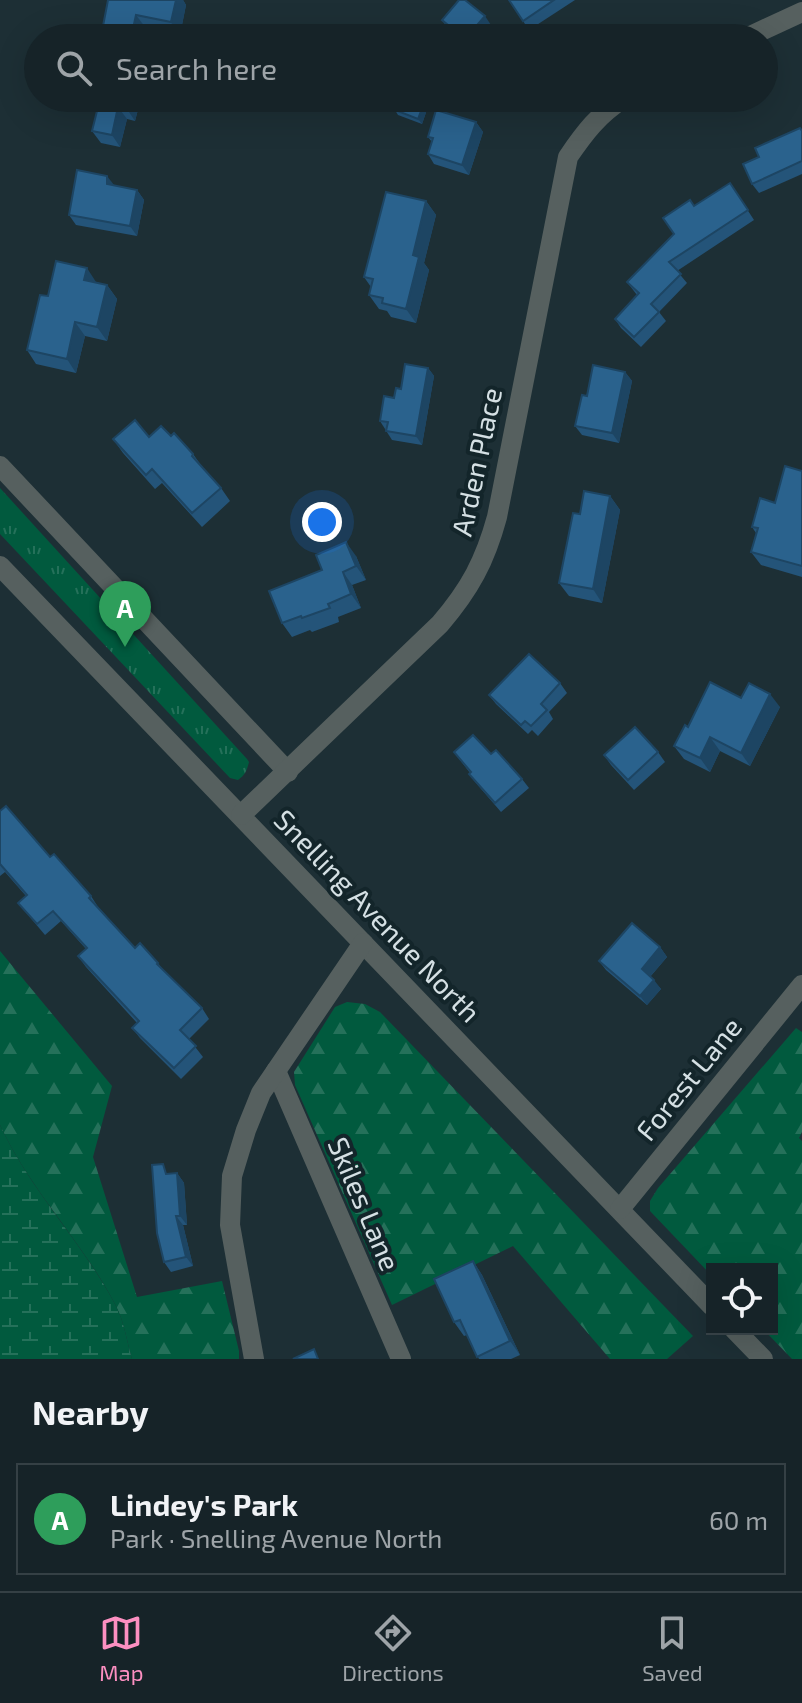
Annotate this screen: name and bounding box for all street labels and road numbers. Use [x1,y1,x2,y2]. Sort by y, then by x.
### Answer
street label: Arden Place [444,385,508,539]
street label: Snelling Avenue North [268,802,488,1029]
street label: Forest Lane [628,1010,748,1147]
street label: Skiles Lane [322,1132,408,1276]

